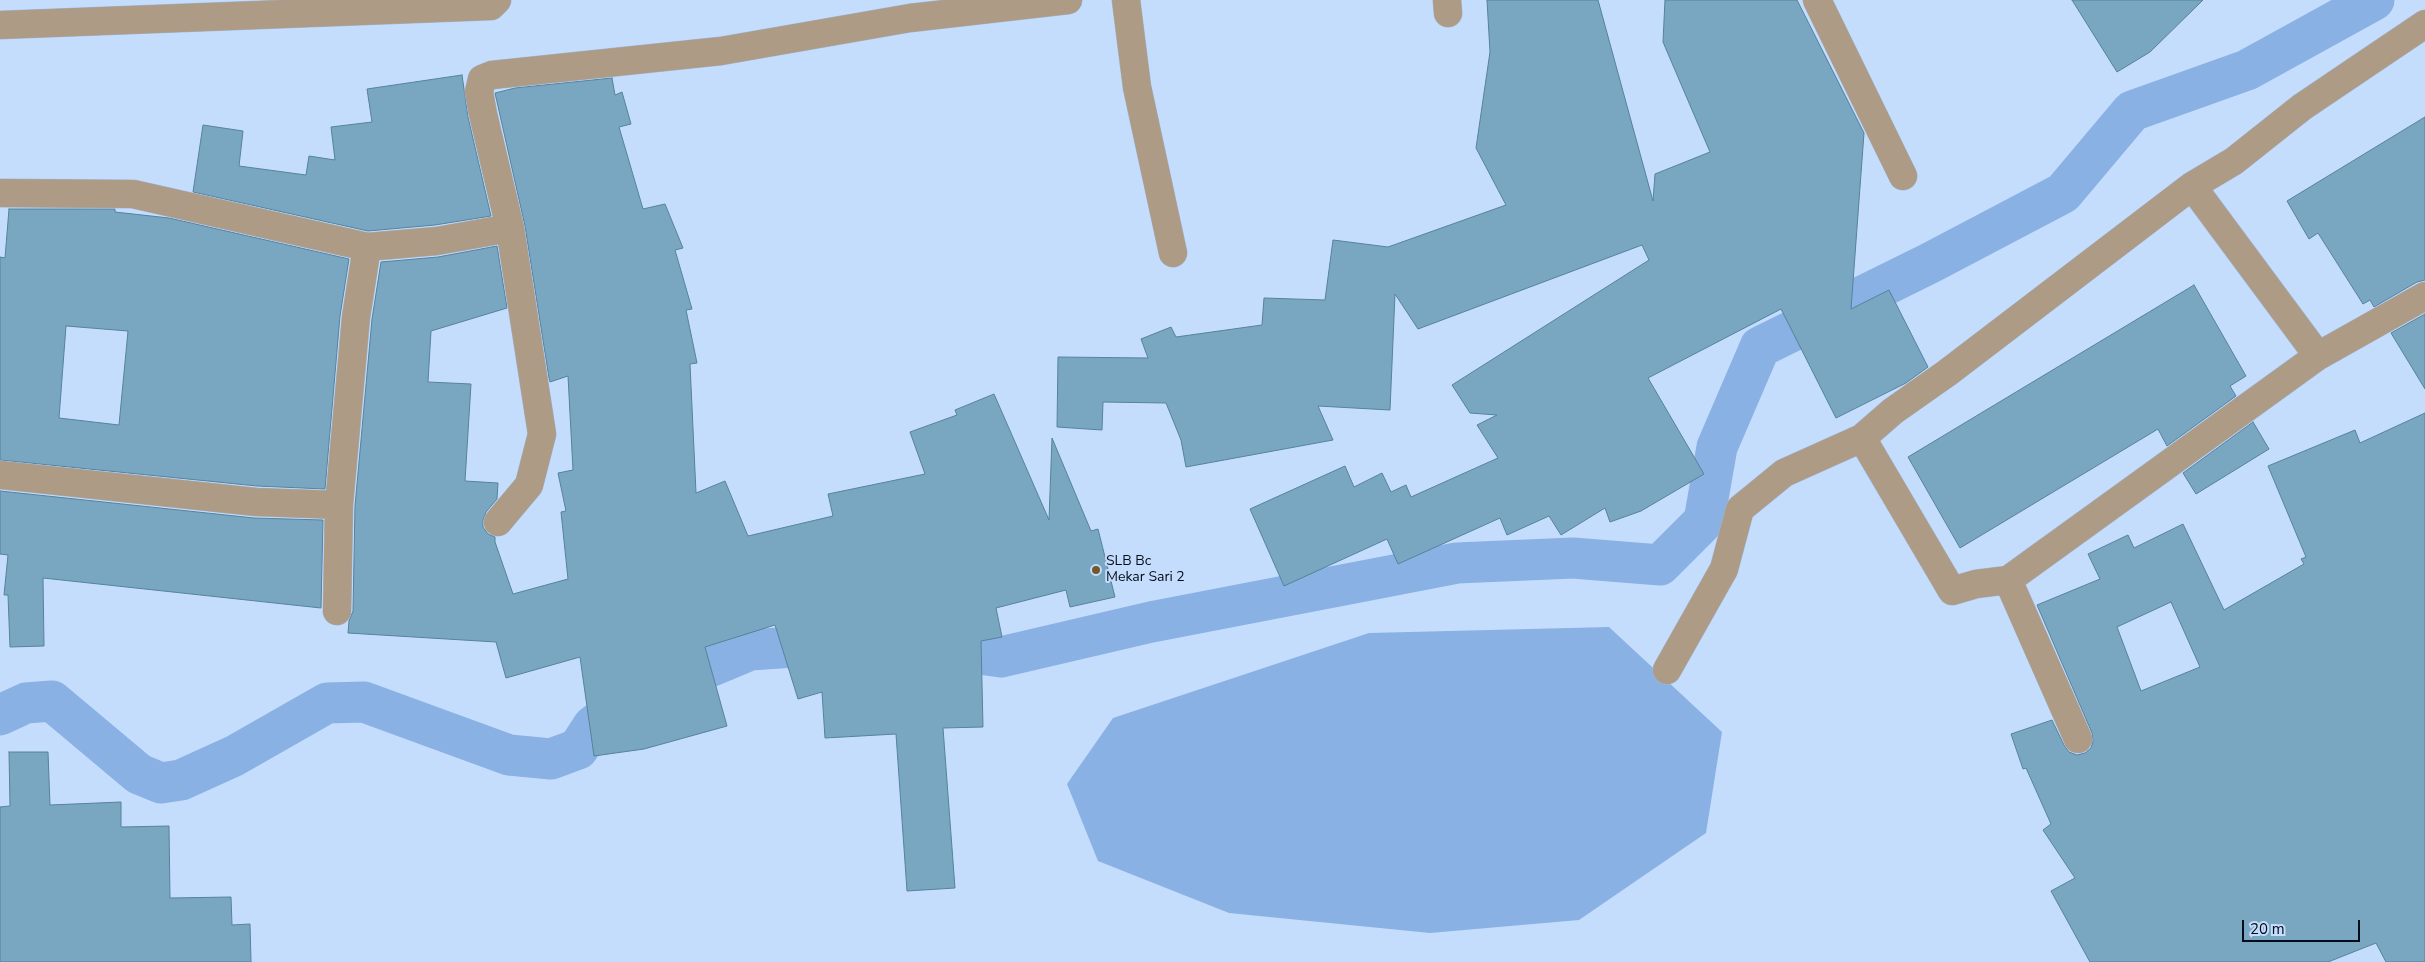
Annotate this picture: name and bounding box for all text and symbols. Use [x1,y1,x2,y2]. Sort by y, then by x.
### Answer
place label: SLB Bc Mekar Sari 2 [1106,554,1185,586]
marker: SLB Bc Mekar Sari 2 [1090,564,1102,576]
scale bar [2245,910,2362,942]
text: 20 m [2250,919,2285,939]

